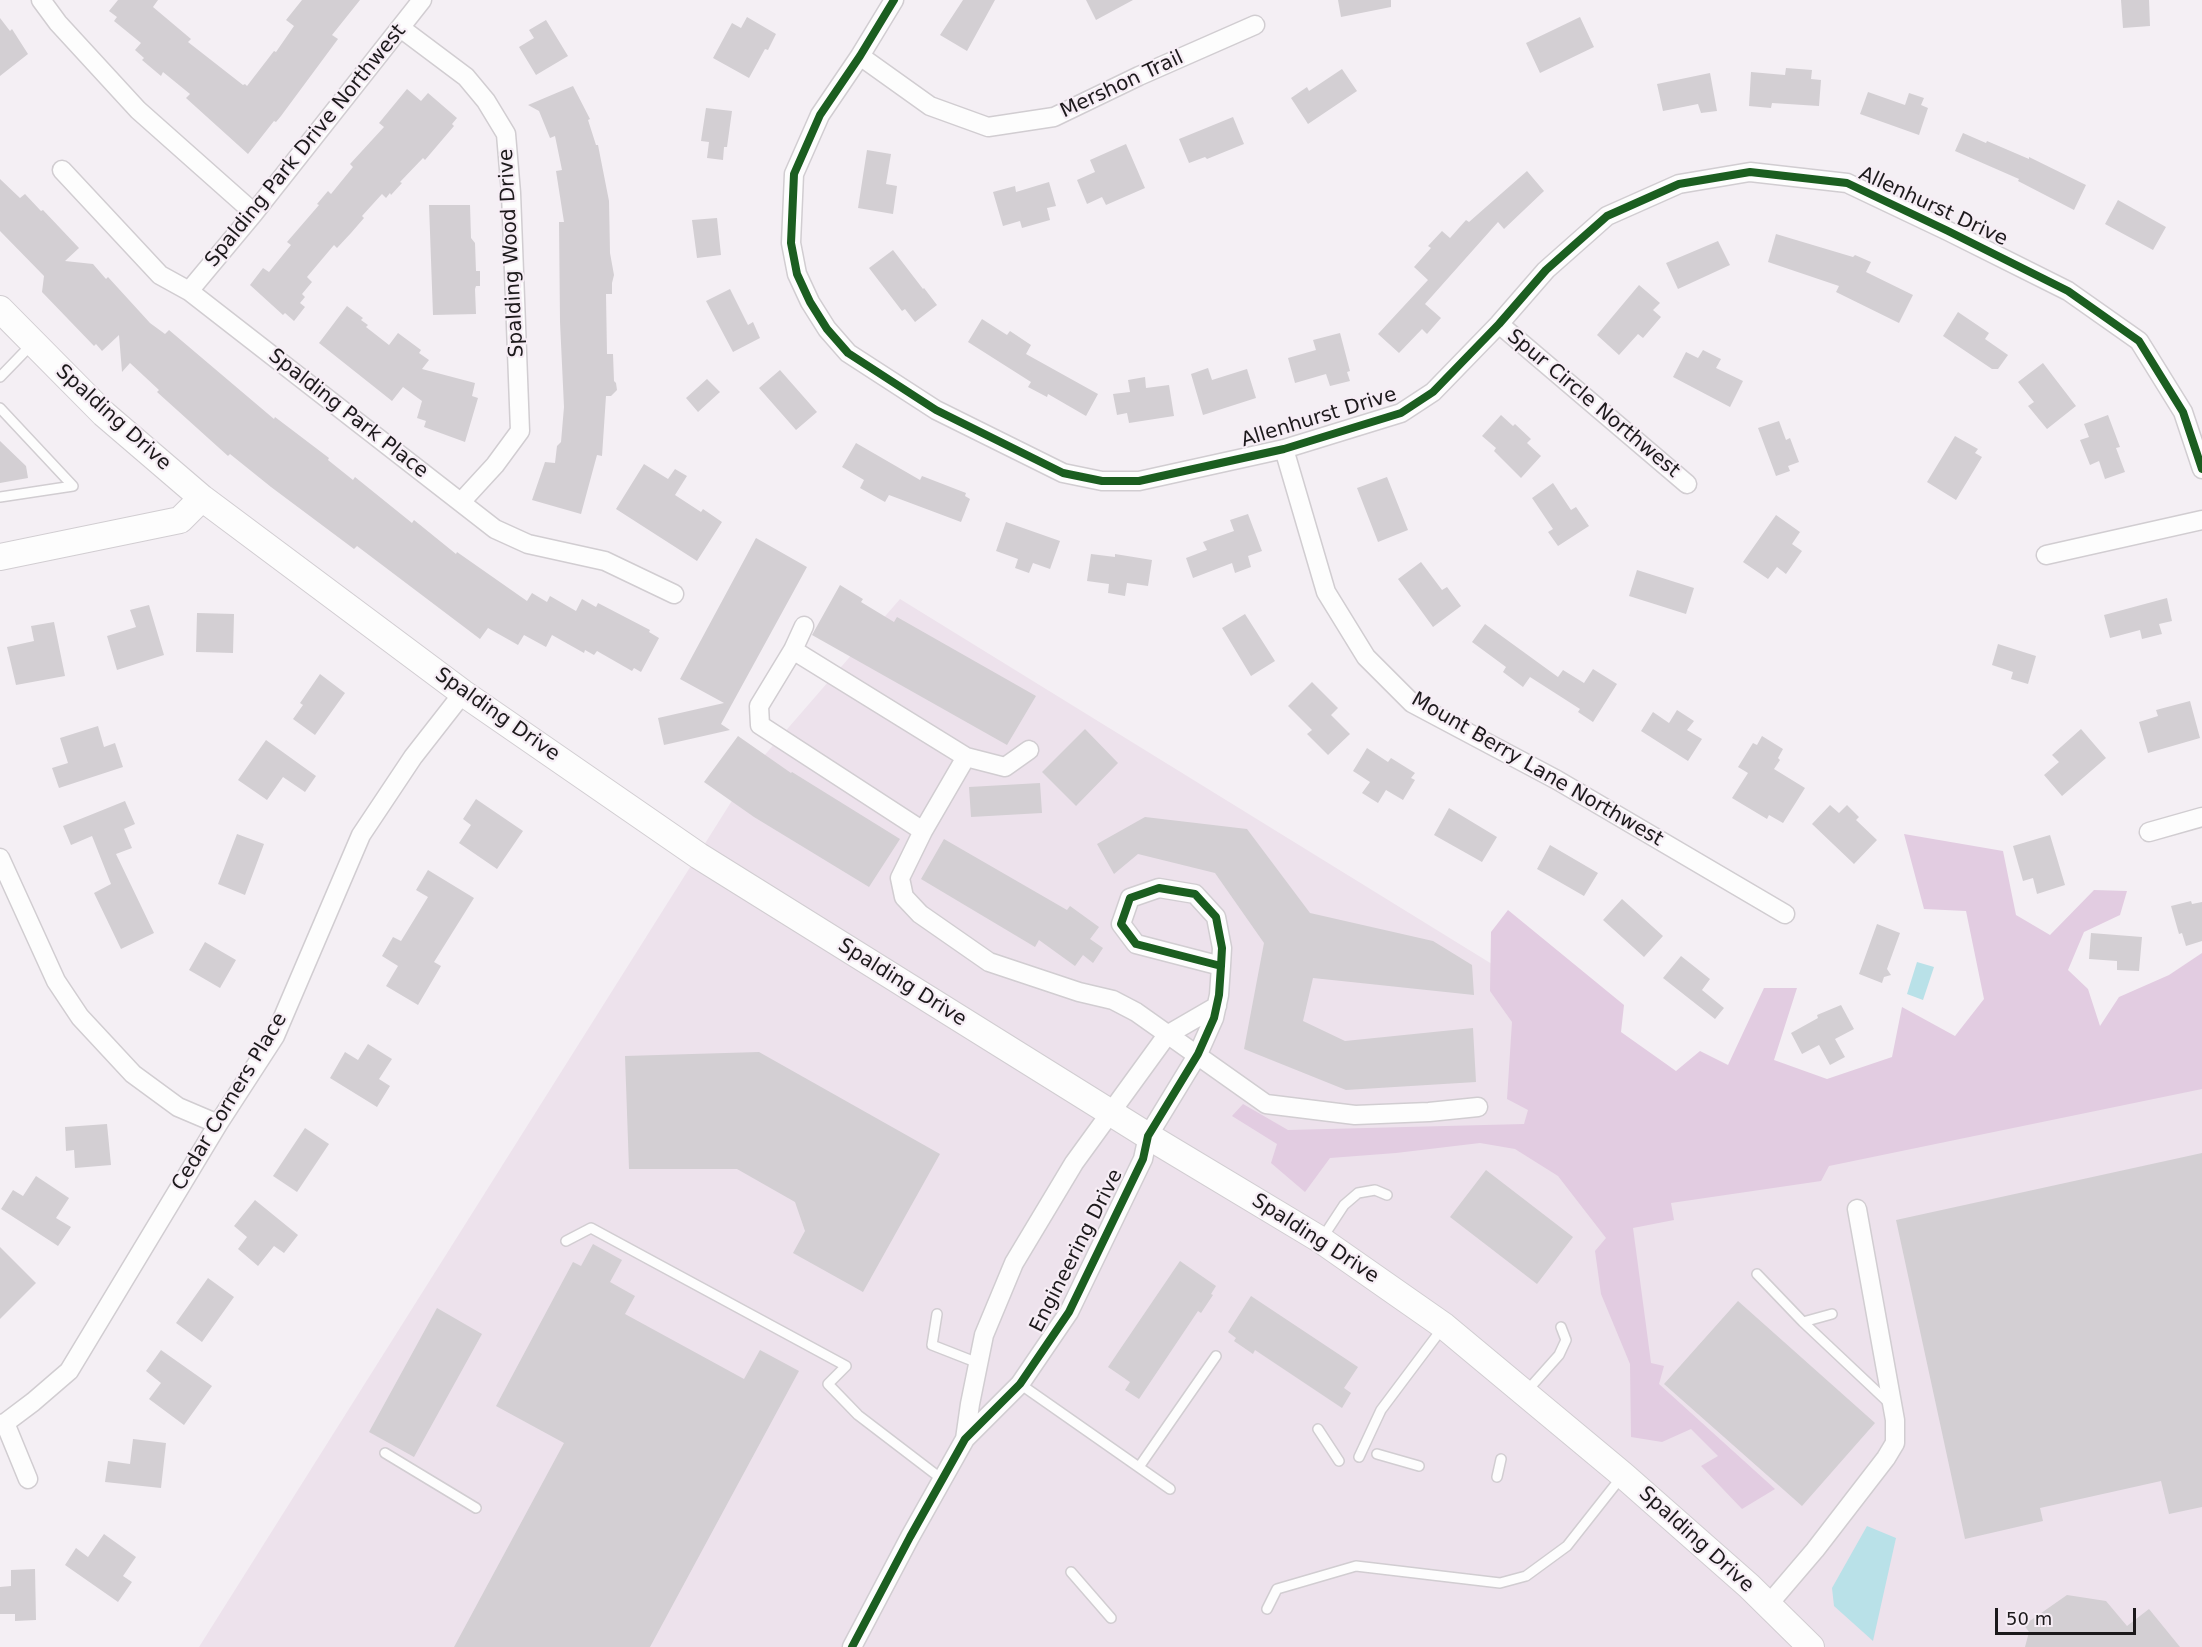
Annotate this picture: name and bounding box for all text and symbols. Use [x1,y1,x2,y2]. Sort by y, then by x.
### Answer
street label: Spalding Park Drive Northwest [201,20,411,272]
street label: Mershon Trail [1057,46,1187,124]
street label: Spalding Wood Drive [495,148,529,358]
street label: Allenhurst Drive [1855,162,2011,252]
street label: Spur Circle Northwest [1502,325,1684,483]
street label: Spalding Park Place [263,344,433,484]
street label: Spalding Drive [51,360,175,476]
street label: Allenhurst Drive [1238,383,1400,453]
street label: Spalding Drive [430,663,564,767]
street label: Mount Berry Lane Northwest [1407,688,1667,852]
street label: Spalding Drive [834,934,970,1032]
street label: Cedar Corners Place [167,1009,293,1195]
street label: Engineering Drive [1026,1166,1128,1336]
street label: Spalding Drive [1247,1189,1383,1289]
street label: Spalding Drive [1634,1482,1758,1598]
scale bar [1998,1596,2139,1634]
text: 50 m [2006,1608,2052,1629]

